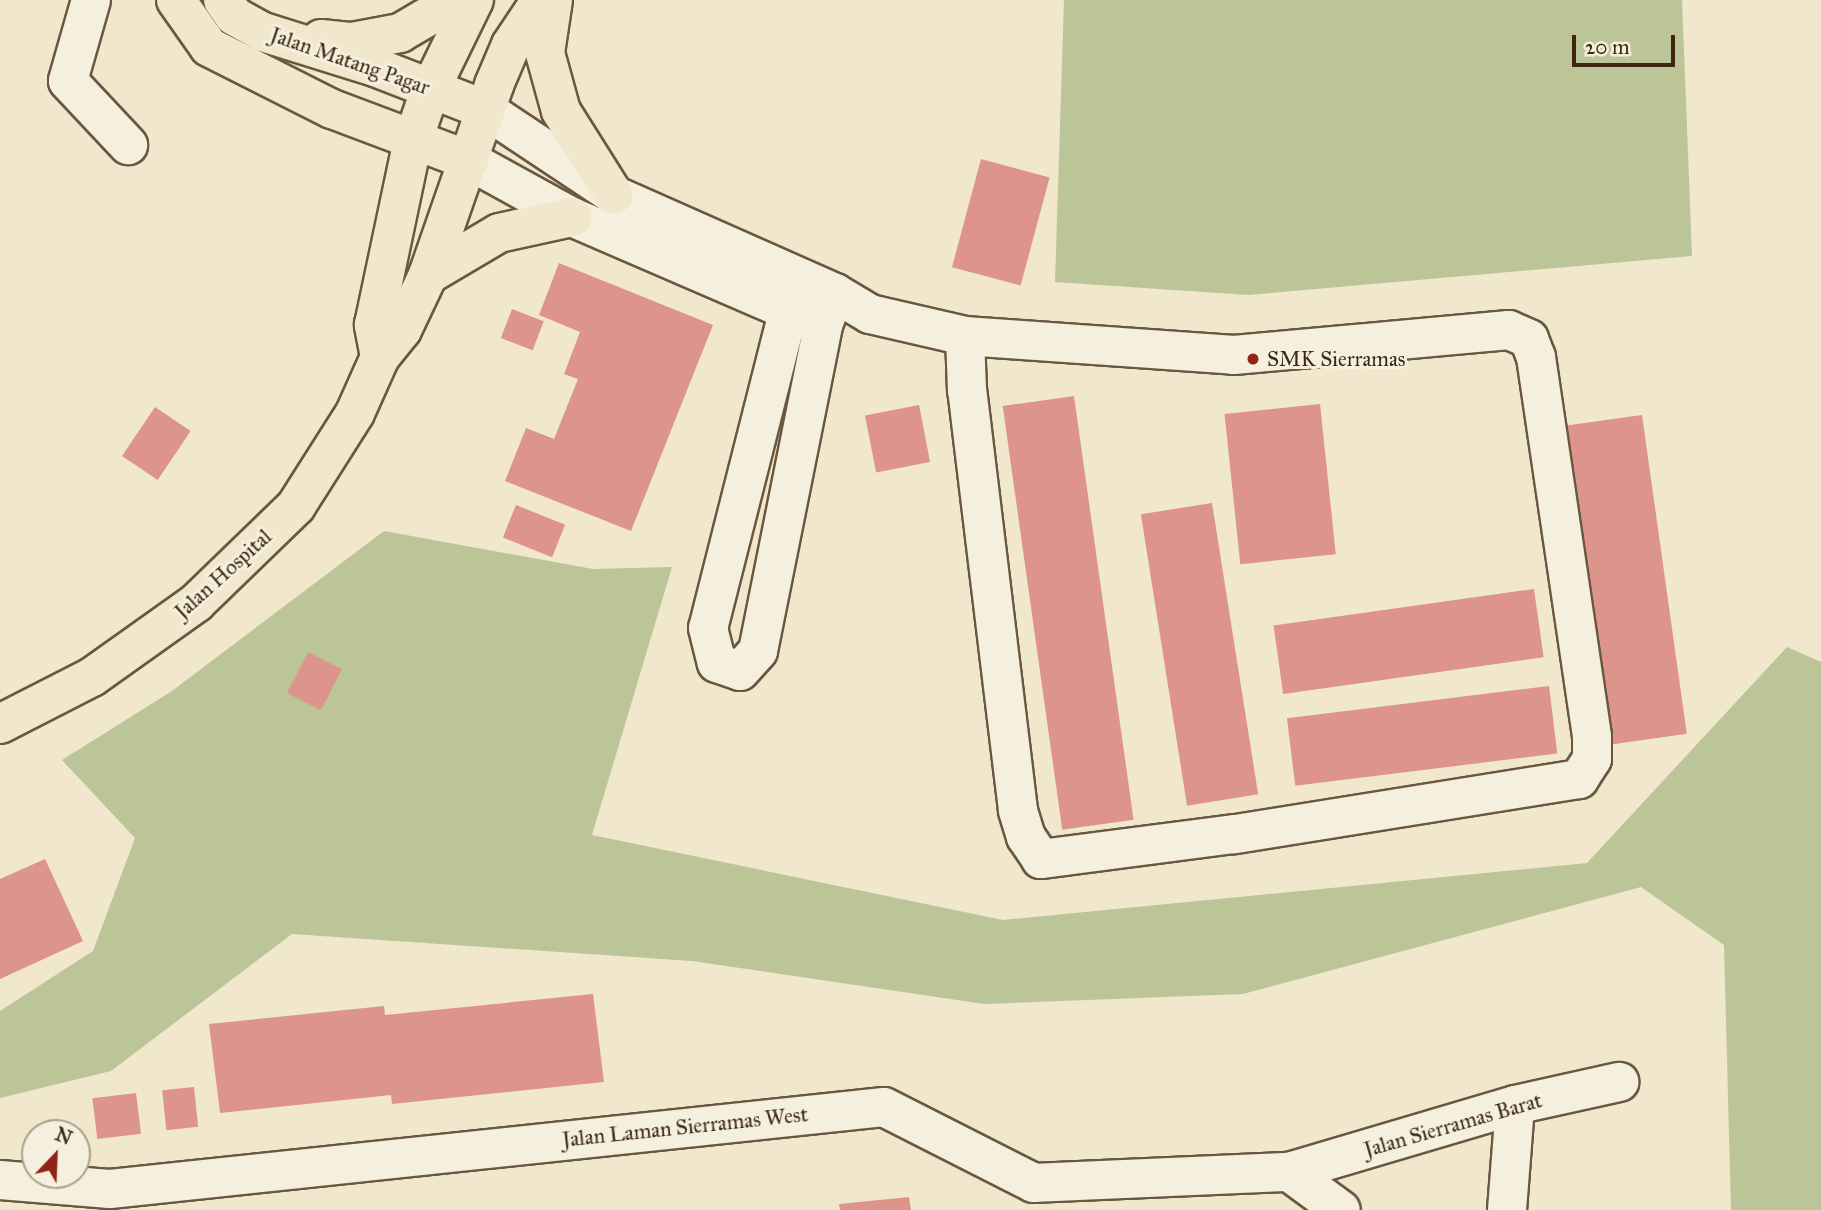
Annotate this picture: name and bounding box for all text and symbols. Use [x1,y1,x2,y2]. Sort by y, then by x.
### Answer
scale bar [1576,21,1679,65]
street label: Jalan Matang Pagar [267,22,433,100]
text: 20 m [1585,34,1630,60]
place label: SMK Sierramas [1267,346,1405,372]
marker: SMK Sierramas [1245,351,1261,367]
street label: Jalan Hospital [169,524,277,624]
street label: Jalan Sierramas Barat [1361,1088,1545,1162]
street label: Jalan Laman Sierramas West [561,1102,809,1152]
north arrow [21,1119,91,1189]
text: N [52,1122,76,1150]

